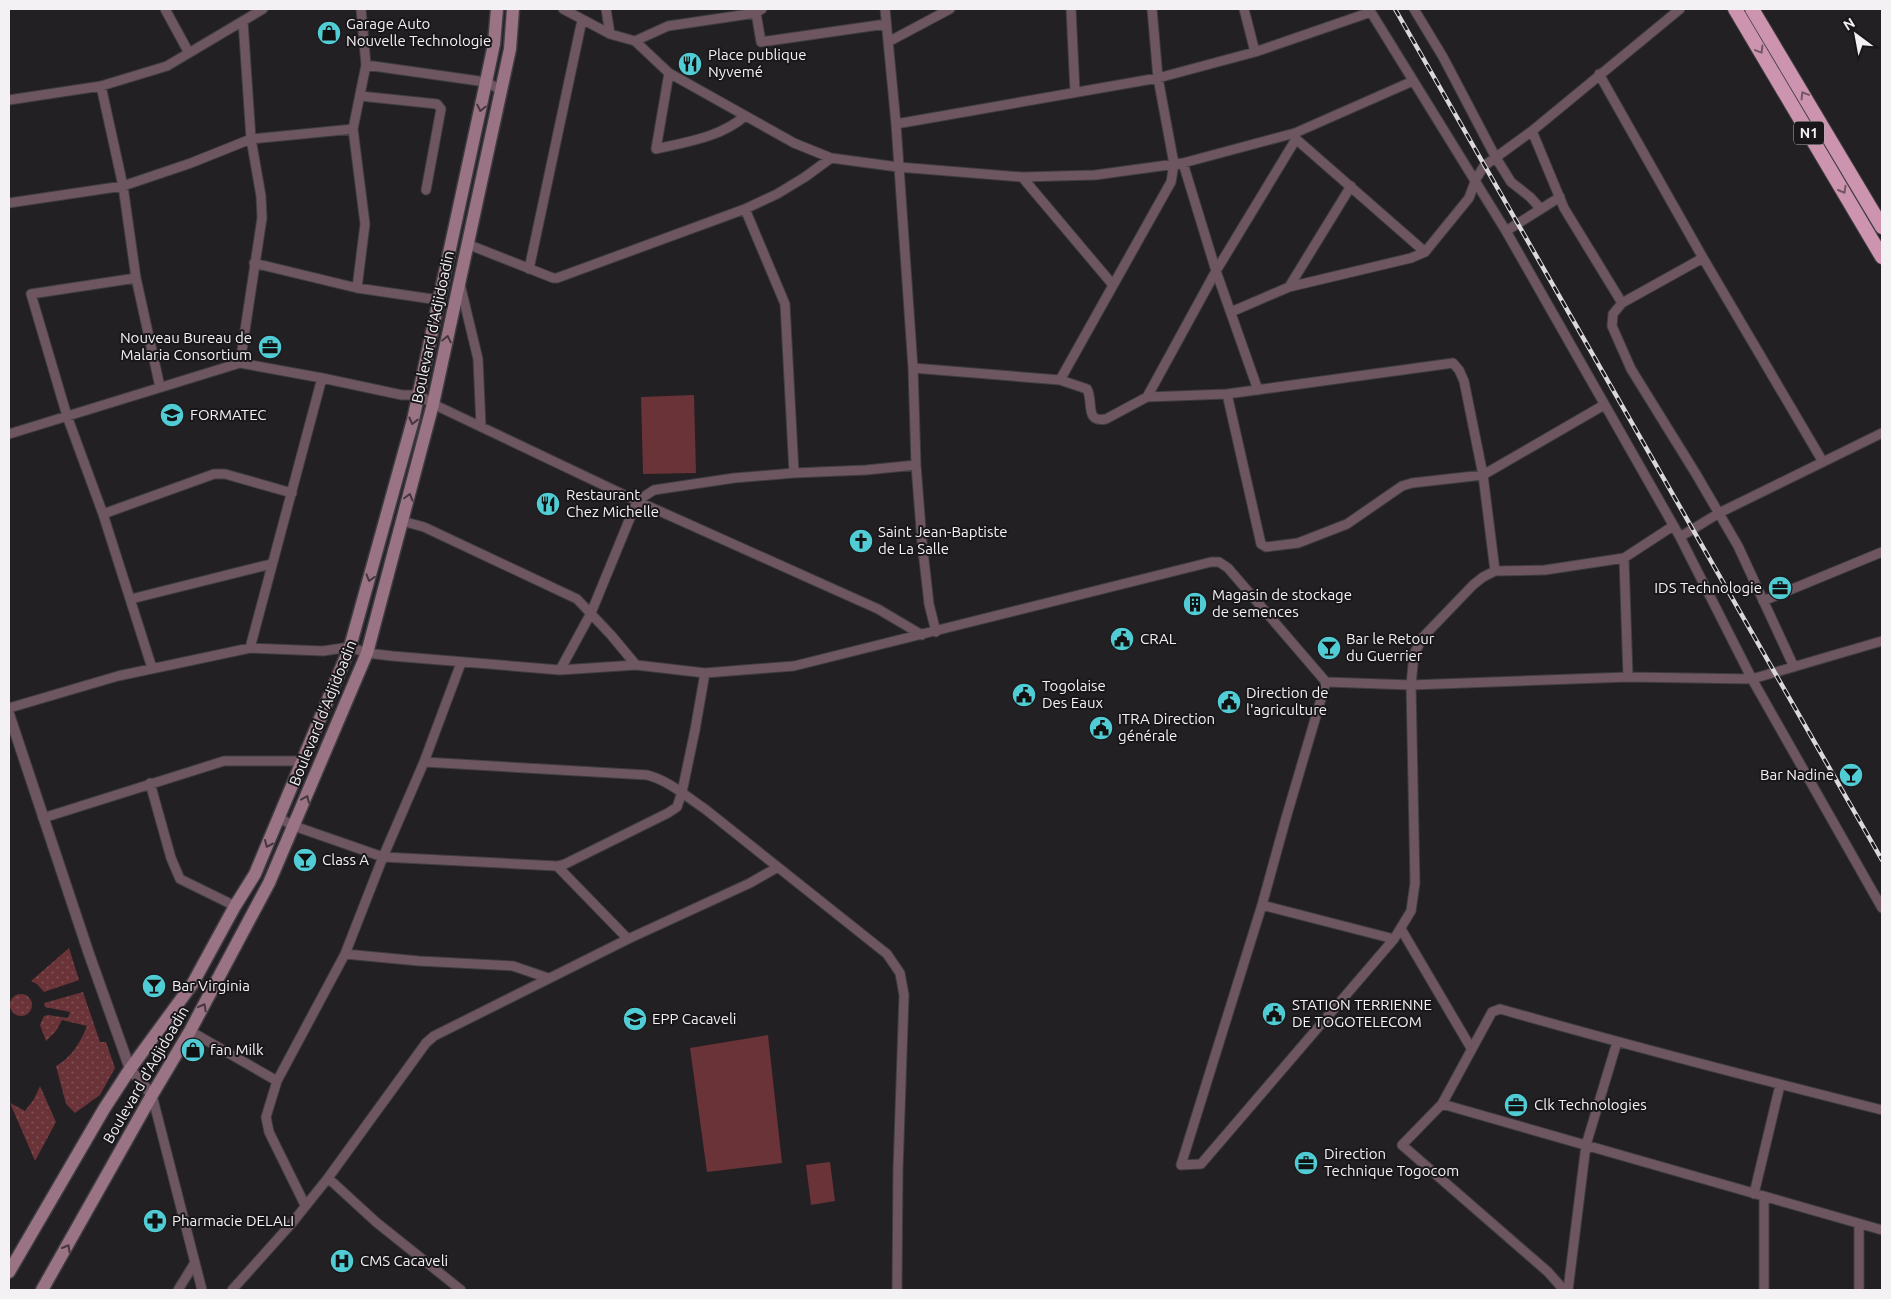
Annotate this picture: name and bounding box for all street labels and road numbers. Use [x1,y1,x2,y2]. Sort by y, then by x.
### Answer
road number: N1 [1794,122,1824,144]
street label: Boulevard d'Adjidoadin [408,249,457,405]
street label: Boulevard d'Adjidoadin [286,638,360,788]
street label: Boulevard d'Adjidoadin [99,1003,192,1146]

